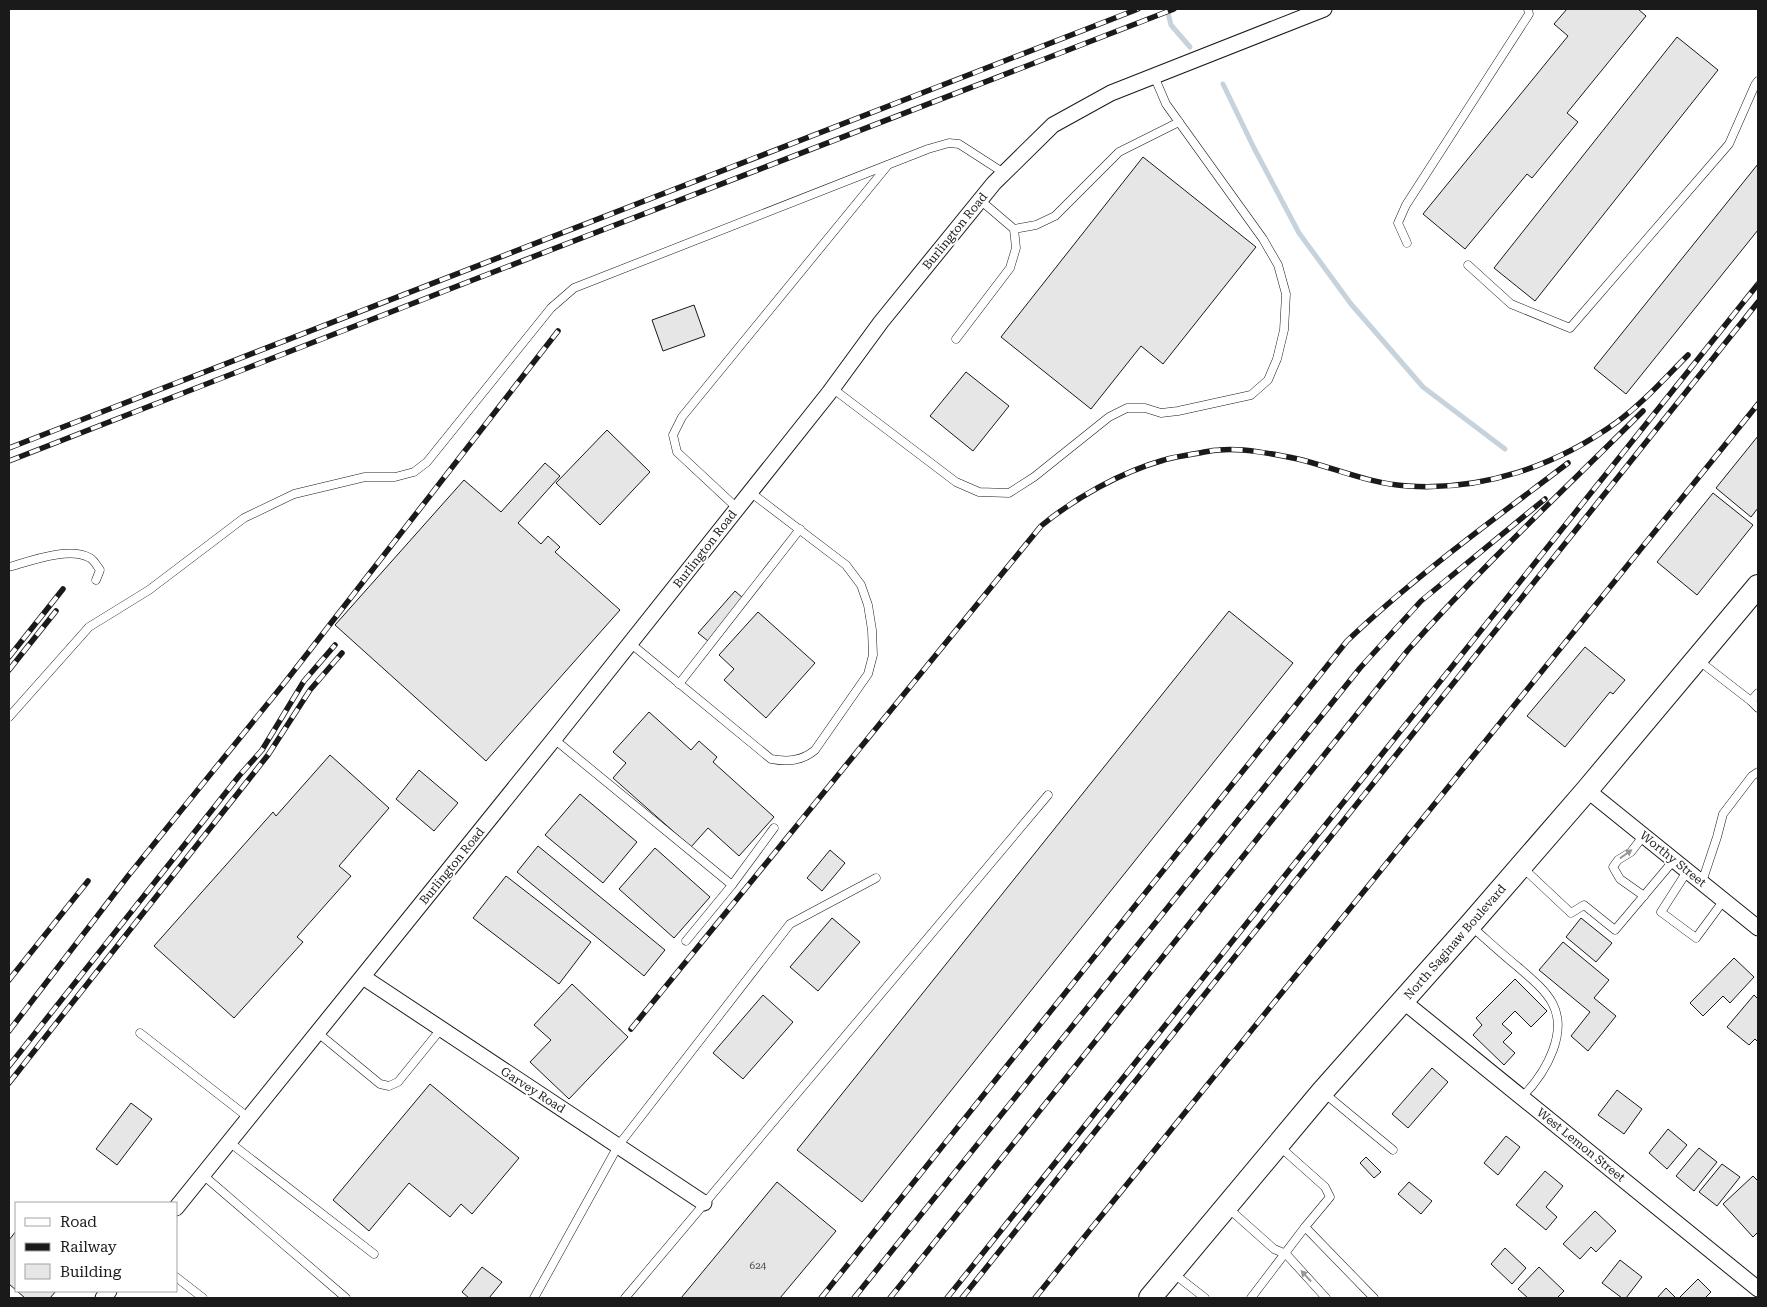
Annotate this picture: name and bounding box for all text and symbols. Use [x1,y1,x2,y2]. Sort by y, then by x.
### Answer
street label: Burlington Road [920,190,990,272]
street label: Burlington Road [670,507,740,591]
street label: Burlington Road [417,825,487,907]
street label: Worthy Street [1637,828,1709,890]
one-way arrow [1619,849,1633,859]
street label: North Saginaw Boulevard [1401,881,1509,1002]
street label: Garvey Road [498,1064,568,1116]
street label: West Lemon Street [1534,1105,1628,1185]
legend [15,1202,178,1292]
text: Road [60,1213,97,1231]
text: Railway [60,1238,117,1256]
house number: 624 [750,1260,767,1271]
text: Building [60,1263,122,1281]
one-way arrow [1300,1271,1312,1283]

